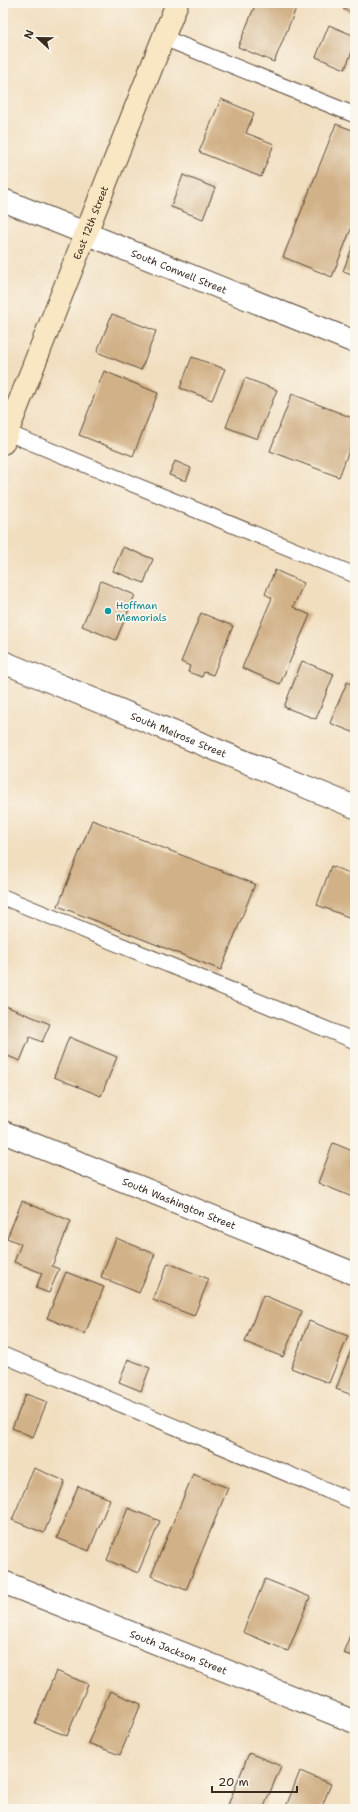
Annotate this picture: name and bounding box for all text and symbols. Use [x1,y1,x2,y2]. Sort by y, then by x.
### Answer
north arrow [18,18,58,58]
text: N [21,27,38,41]
street label: East 12th Street [70,184,111,262]
street label: South Conwell Street [129,246,229,297]
place label: Hoffman Memorials [116,599,167,624]
marker: Hoffman Memorials [103,606,113,616]
street label: South Melrose Street [129,709,228,760]
street label: South Washington Street [120,1175,238,1232]
street label: South Jackson Street [128,1627,229,1677]
scale bar [212,1768,297,1794]
text: 20 m [218,1774,249,1790]

